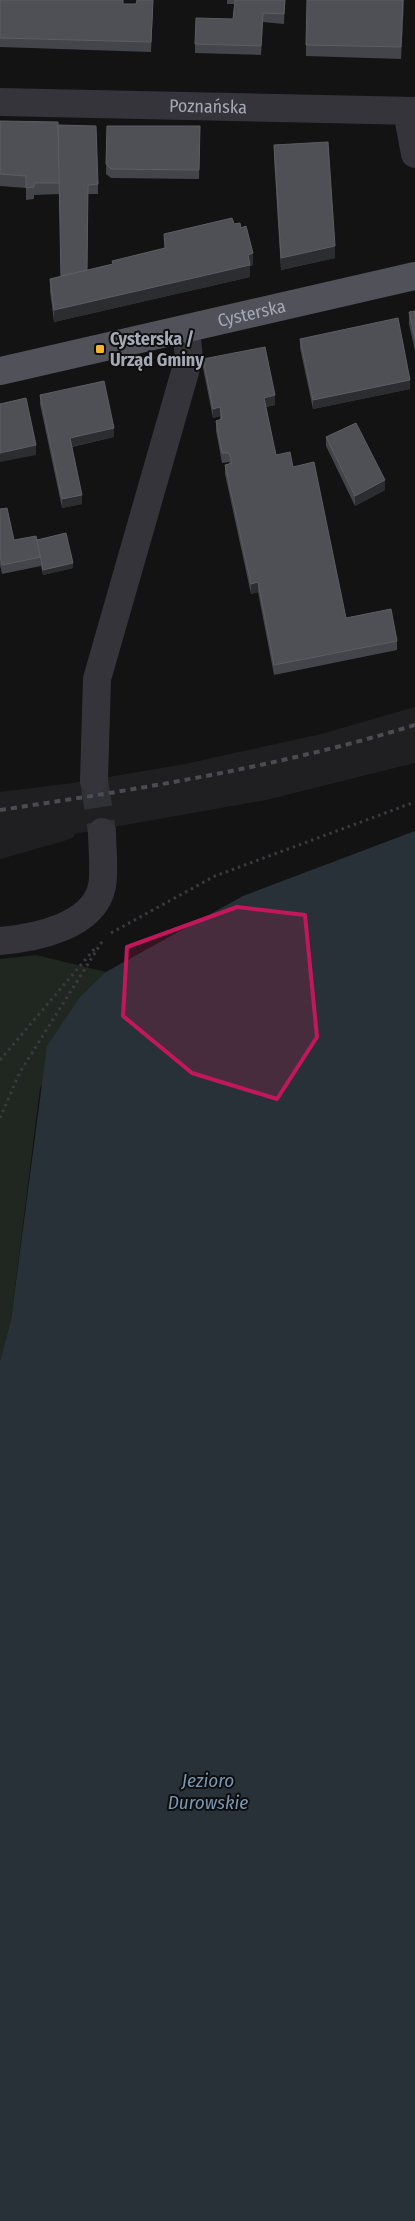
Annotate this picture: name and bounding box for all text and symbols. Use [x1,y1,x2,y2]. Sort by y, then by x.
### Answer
street label: Poznańska [169,95,247,118]
street label: Cysterska [215,295,288,332]
place label: Cysterska / Urząd Gminy [110,328,204,371]
marker: Cysterska / Urząd Gminy [94,343,106,355]
water label: Jezioro Durowskie [168,1769,248,1814]

